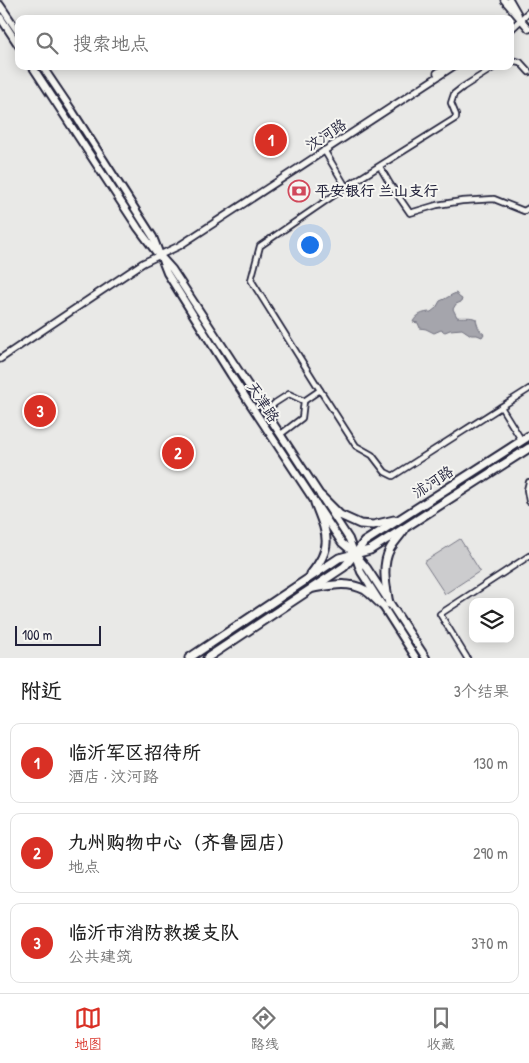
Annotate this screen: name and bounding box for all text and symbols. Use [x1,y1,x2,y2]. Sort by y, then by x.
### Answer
search box [15,15,514,70]
icon: search [33,29,61,57]
text: 搜索地点 [73,30,149,56]
street label: 汶河路 [301,114,350,156]
pin: 1 [255,121,287,159]
bank icon: 平安银行 兰山支行 [287,179,311,203]
place label: 平安银行 兰山支行 [315,180,438,201]
your location [297,232,323,258]
street label: 天津路 [242,377,284,426]
pin: 3 [24,392,56,430]
pin: 2 [162,434,194,472]
street label: 沭河路 [408,461,457,503]
map controls [469,598,514,643]
button: layers [469,598,514,643]
scale bar [15,623,101,646]
text: 100 m [22,625,52,644]
text: 附近 [20,676,62,705]
text: 3个结果 [454,680,509,702]
text: 临沂军区招待所 [68,739,201,765]
text: 1 [34,752,40,774]
text: 130 m [473,752,508,774]
text: 酒店 · 汶河路 [68,765,159,787]
text: 九州购物中心（齐鲁园店） [68,829,296,855]
text: 2 [33,842,41,864]
text: 290 m [473,842,508,864]
text: 地点 [68,855,100,877]
text: 临沂市消防救援支队 [68,919,239,945]
text: 3 [33,932,41,954]
text: 370 m [471,932,508,954]
text: 公共建筑 [68,945,132,967]
tab: 地图 [74,1004,102,1053]
tab: 路线 [250,1004,278,1053]
tab: 收藏 [427,1004,455,1053]

